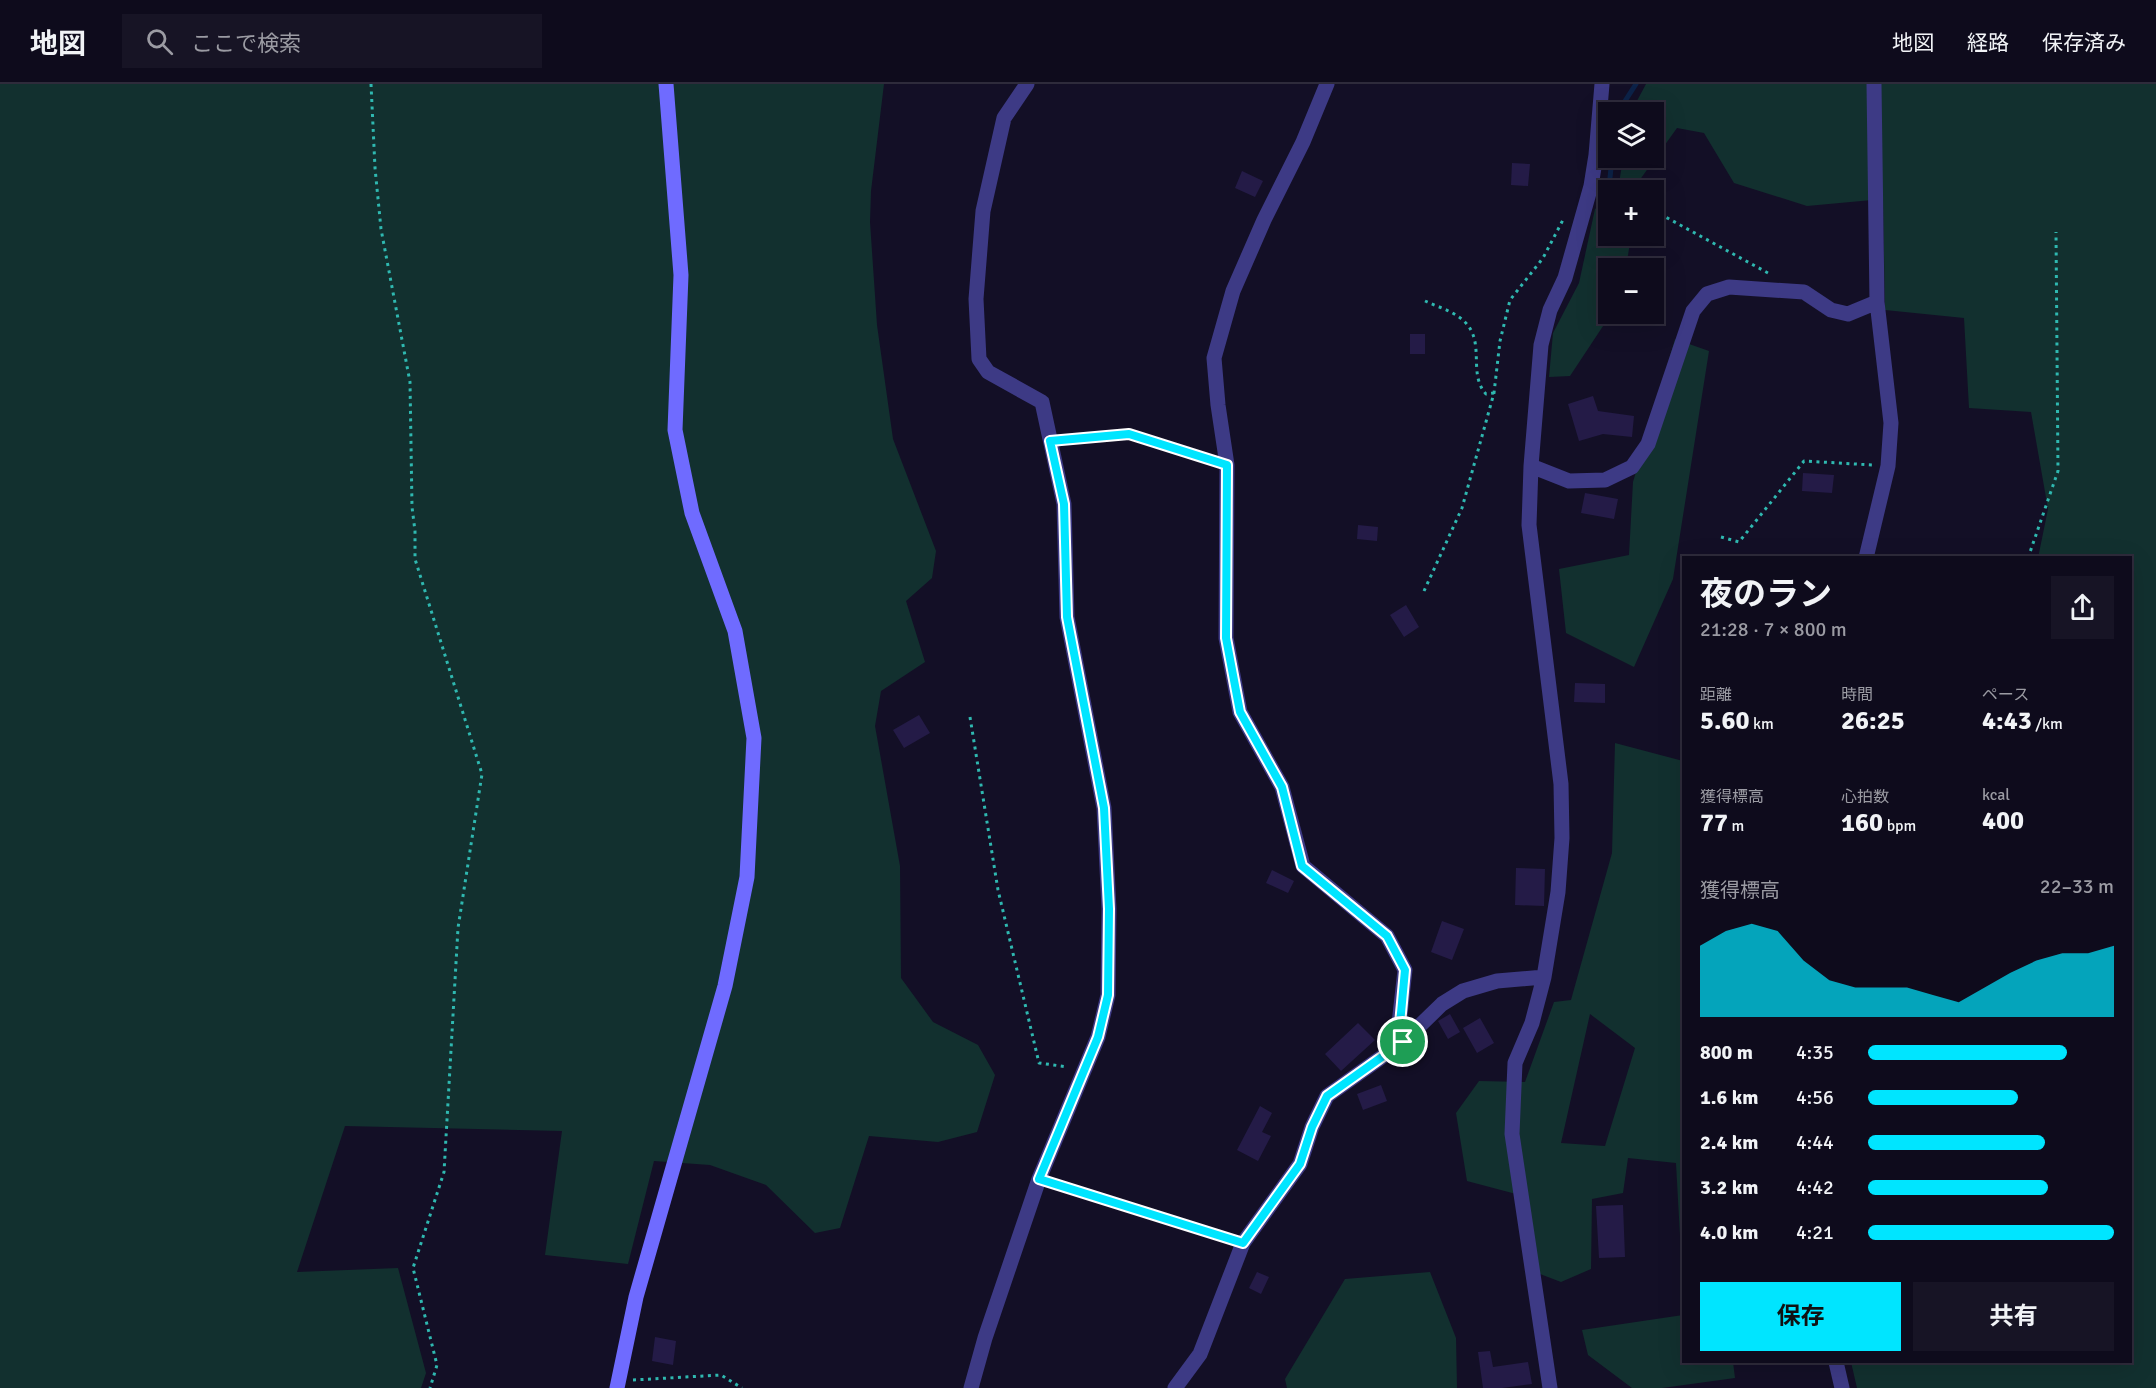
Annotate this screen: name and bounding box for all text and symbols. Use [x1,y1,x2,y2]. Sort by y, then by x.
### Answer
search box [122,14,542,68]
icon: search [143,25,176,58]
text: 地図 [30,27,86,61]
text: ここで検索 [191,30,301,57]
text: 地図 [1892,30,1934,56]
text: 経路 [1967,30,2009,56]
text: 保存済み [2042,30,2126,56]
map controls [1598,102,1664,324]
button: layers [1598,102,1664,168]
button: + [1598,180,1664,246]
button: − [1598,258,1664,324]
text: 夜のラン [1700,574,1832,615]
button: share [2051,576,2114,639]
text: 21:28 · 7 × 800 m [1700,617,1847,642]
text: 距離 [1700,685,1732,705]
text: 時間 [1841,685,1873,705]
text: ペース [1982,685,2029,705]
text: 5.60 [1700,705,1750,737]
text: 26:25 [1841,705,1905,737]
text: 4:43 [1982,705,2032,737]
text: km [1750,714,1774,734]
text: /km [2032,714,2063,734]
text: kcal [1982,785,2010,805]
text: 獲得標高 [1700,787,1764,807]
text: 心拍数 [1841,787,1889,807]
text: 400 [1982,805,2024,837]
text: 77 [1700,807,1728,839]
text: 160 [1841,807,1883,839]
text: m [1728,816,1744,836]
text: bpm [1883,816,1916,836]
text: 22–33 m [2040,874,2114,899]
text: 獲得標高 [1700,878,1780,903]
pin [1377,1016,1428,1067]
icon: arrive [1386,1025,1419,1058]
text: 800 m [1700,1040,1753,1065]
text: 4:35 [1796,1040,1834,1065]
text: 1.6 km [1700,1085,1758,1110]
text: 4:56 [1796,1085,1834,1110]
text: 2.4 km [1700,1130,1758,1155]
text: 4:44 [1796,1130,1834,1155]
text: 3.2 km [1700,1175,1758,1200]
text: 4:42 [1796,1175,1834,1200]
text: 4.0 km [1700,1220,1758,1245]
text: 4:21 [1796,1220,1834,1245]
button: 保存 [1700,1282,1901,1351]
button: 共有 [1913,1282,2114,1351]

